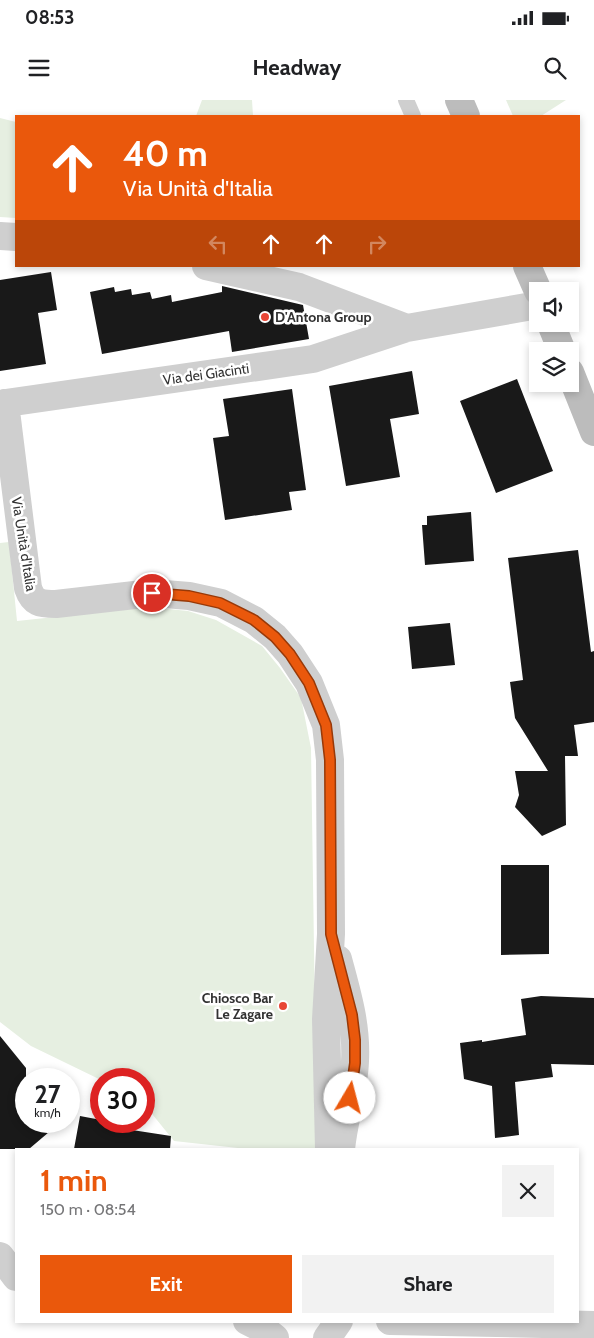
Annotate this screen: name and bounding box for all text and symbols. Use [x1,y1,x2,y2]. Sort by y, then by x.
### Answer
text: 08:53 [25,6,75,29]
icon: menu [25,54,53,82]
text: Headway [253,54,341,81]
icon: search [541,54,569,82]
text: 40 m [123,132,208,175]
icon: ahead [40,135,105,200]
text: Via Unità d'Italia [123,175,273,202]
icon: left [204,230,232,258]
icon: ahead [257,230,285,258]
icon: ahead [310,230,338,258]
icon: right [363,230,391,258]
map controls [529,282,579,392]
button: sound [529,282,579,332]
place label: D'Antona Group [275,308,372,326]
marker: D'Antona Group [259,311,271,323]
button: layers [529,342,579,392]
street label: Via dei Giacinti [162,359,250,389]
street label: Via Unità d'Italia [8,496,40,593]
pin [131,572,173,614]
icon: arrive [138,579,166,607]
place label: Chiosco Bar Le Zagare [202,989,273,1023]
marker: Chiosco Bar Le Zagare [277,1000,289,1012]
speed limit sign: 30 [90,1068,155,1133]
position arrow [323,1071,375,1123]
text: 27 [35,1079,60,1109]
text: km/h [34,1105,61,1120]
text: 1 min [40,1162,108,1199]
button: close [502,1165,554,1217]
text: 150 m · 08:54 [40,1200,136,1219]
button: Exit [40,1255,292,1313]
button: Share [302,1255,554,1313]

